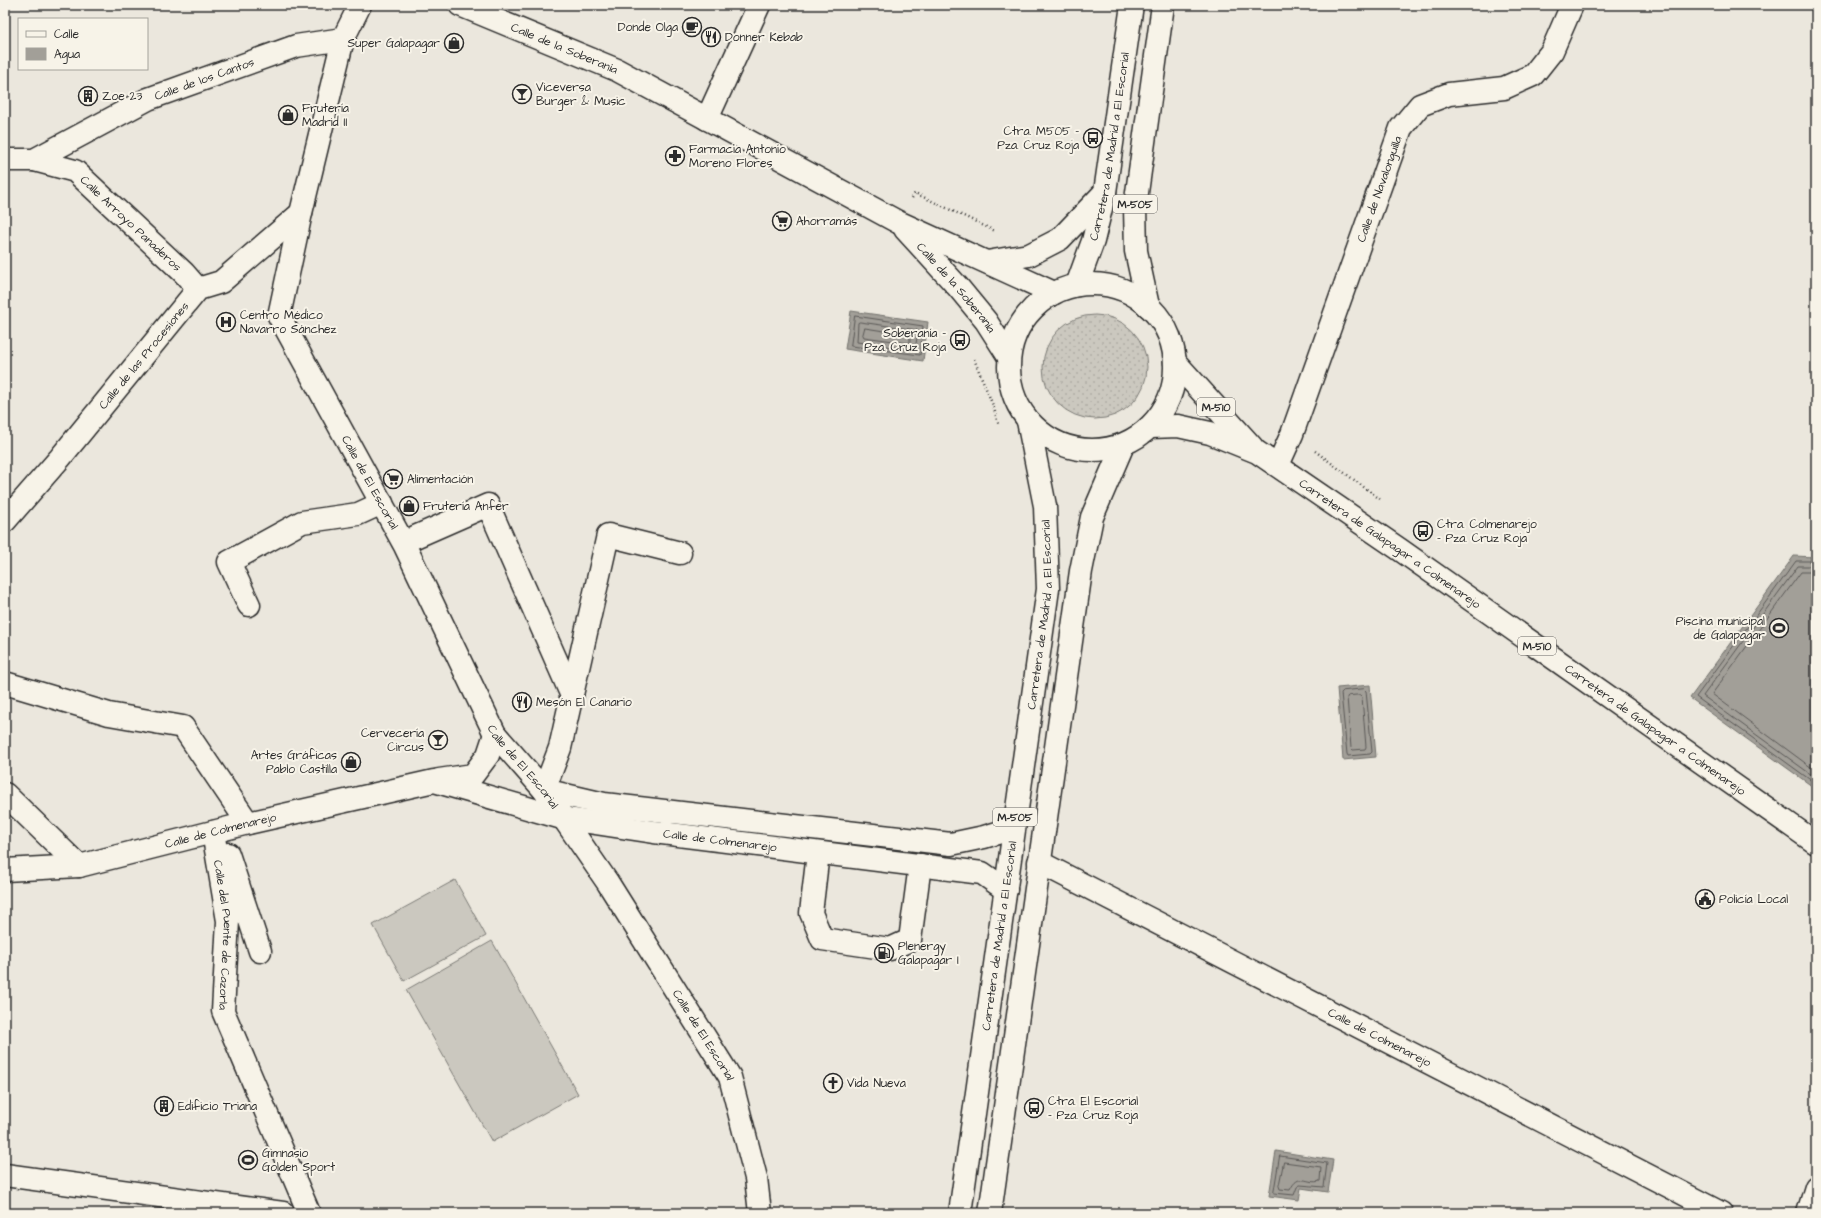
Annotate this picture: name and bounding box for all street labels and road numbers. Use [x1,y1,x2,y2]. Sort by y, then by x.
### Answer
street label: Calle de la Soberanía [508,18,620,78]
street label: Carretera de Madrid a El Escorial [1085,51,1134,242]
street label: Calle de los Cantos [152,53,256,105]
street label: Calle de Navalonguilla [1352,134,1406,245]
street label: Calle Arroyo Panaderos [76,171,185,275]
road number: M-505 [1113,195,1157,213]
street label: Calle de la Soberanía [913,239,1000,336]
street label: Calle de las Procesiones [95,298,193,413]
road number: M-510 [1197,398,1235,416]
street label: Calle de El Escorial [337,432,403,533]
street label: Carretera de Galapagar a Colmenarejo [1296,475,1485,613]
street label: Carretera de Madrid a El Escorial [1023,519,1057,711]
road number: M-510 [1518,637,1556,655]
street label: Carretera de Galapagar a Colmenarejo [1561,660,1749,799]
street label: Calle de El Escorial [483,722,563,812]
street label: Calle de Colmenarejo [163,808,278,852]
road number: M-505 [993,808,1037,826]
street label: Calle de Colmenarejo [662,825,778,856]
street label: Carretera de Madrid a El Escorial [977,840,1021,1032]
street label: Calle del Puente de Cazorla [209,859,237,1011]
street label: Calle de El Escorial [669,986,739,1082]
street label: Calle de Colmenarejo [1325,1004,1434,1071]

